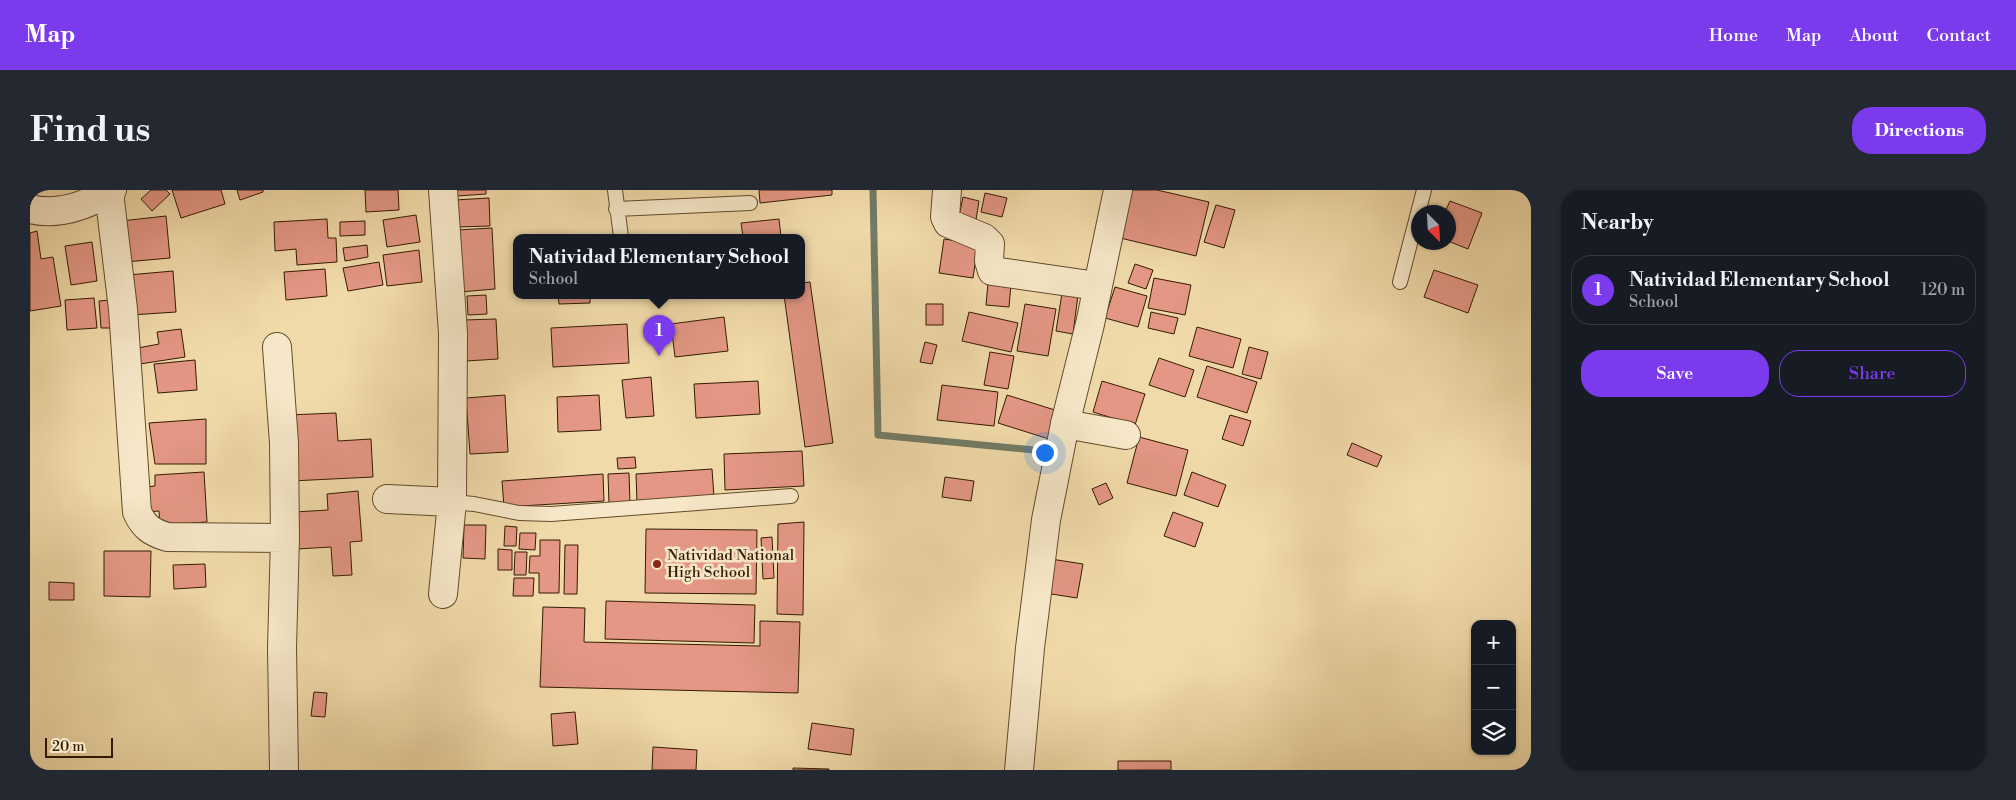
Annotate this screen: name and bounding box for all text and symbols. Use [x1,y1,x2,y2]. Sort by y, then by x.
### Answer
text: Map [25,20,75,50]
text: Home [1709,24,1758,47]
text: Map [1786,24,1822,47]
text: About [1850,24,1899,47]
text: Contact [1927,24,1991,47]
button: Directions [1852,107,1986,154]
text: Find us [30,109,150,152]
north arrow [1411,205,1456,250]
text: Nearby [1581,210,1654,236]
popup [513,234,805,299]
text: Natividad Elementary School [529,245,789,269]
text: Natividad Elementary School [1629,268,1890,292]
text: School [529,269,578,289]
text: 1 [1594,280,1602,300]
text: 120 m [1921,280,1965,300]
text: School [1629,292,1678,312]
pin: 1 [643,315,675,356]
button: Save [1581,350,1769,397]
button: Share [1779,350,1966,397]
your location [1032,440,1058,466]
place label: Natividad National High School [667,546,795,582]
marker: Natividad National High School [651,558,663,570]
map controls [1471,620,1516,755]
button: + [1471,620,1516,665]
button: − [1471,665,1516,710]
button: layers [1471,710,1516,755]
scale bar [45,735,112,758]
text: 20 m [52,738,84,756]

